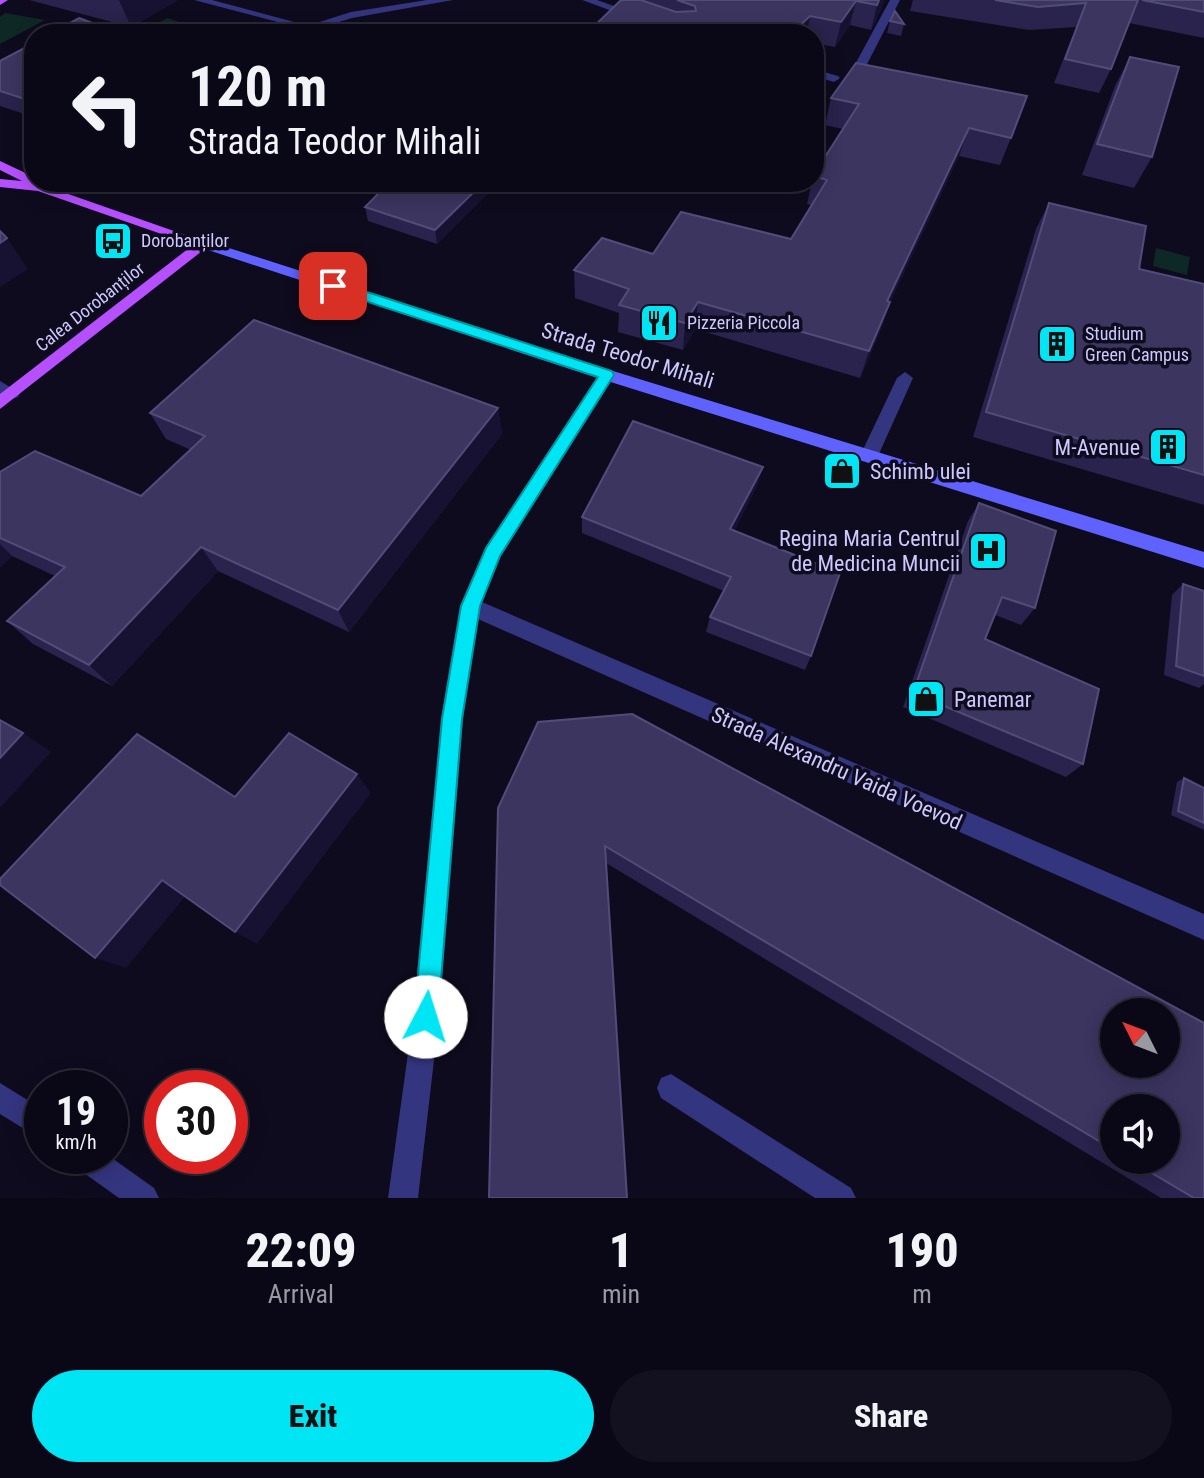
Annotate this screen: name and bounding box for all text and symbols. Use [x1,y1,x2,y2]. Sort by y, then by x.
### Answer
text: 120 m [188,54,327,120]
icon: left [56,56,160,160]
text: Strada Teodor Mihali [188,121,481,163]
bus stop icon: Dorobanților [92,220,134,262]
place label: Dorobanților [141,230,229,252]
pin [299,252,367,320]
street label: Calea Dorobanților [31,257,149,356]
icon: arrive [311,264,355,308]
restaurant icon: Pizzeria Piccola [638,302,680,344]
place label: Pizzeria Piccola [687,312,800,333]
street label: Strada Teodor Mihali [539,317,717,394]
building icon: Studium Green Campus [1036,323,1078,365]
place label: Studium Green Campus [1085,323,1189,365]
building icon: M-Avenue [1147,426,1189,468]
place label: M-Avenue [1055,435,1140,460]
shop icon: Schimb ulei [821,450,863,492]
place label: Schimb ulei [870,459,971,484]
place label: Regina Maria Centrul de Medicina Muncii [779,526,960,576]
hospital icon: Regina Maria Centrul de Medicina Muncii [967,530,1009,572]
shop icon: Panemar [905,678,947,720]
place label: Panemar [954,687,1032,712]
street label: Strada Alexandru Vaida Voevod [708,702,966,835]
position arrow [384,975,468,1059]
north arrow [1100,998,1180,1078]
map controls [1100,998,1180,1174]
speed limit sign: 30 [144,1070,248,1174]
text: 19 [56,1088,96,1135]
button: sound [1100,1094,1180,1174]
text: km/h [55,1130,97,1154]
text: 22:09 [245,1222,357,1279]
text: 1 [609,1222,633,1279]
text: 190 [885,1222,959,1279]
text: Arrival [268,1279,334,1309]
text: min [602,1279,640,1309]
text: m [912,1279,932,1309]
button: Exit [32,1370,594,1462]
button: Share [610,1370,1172,1462]

